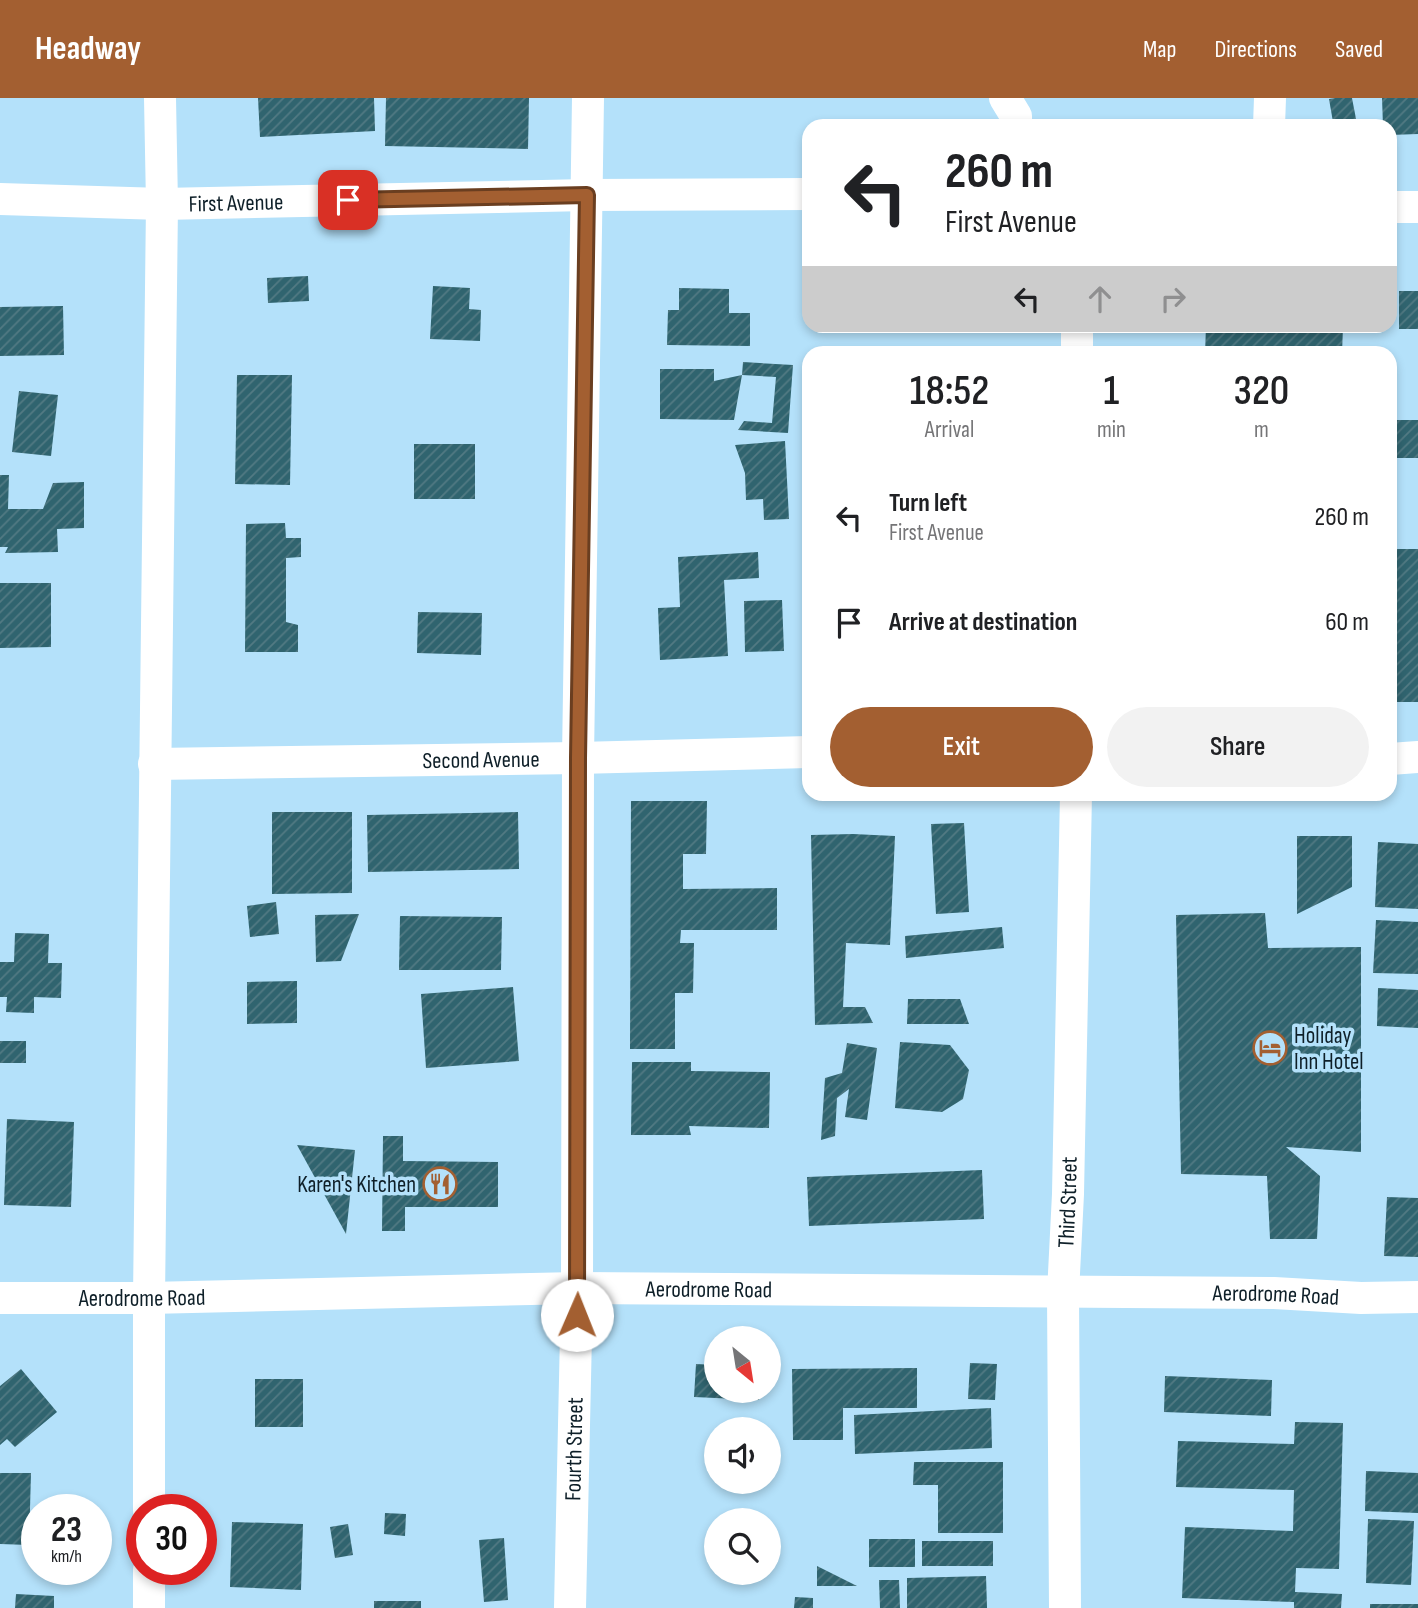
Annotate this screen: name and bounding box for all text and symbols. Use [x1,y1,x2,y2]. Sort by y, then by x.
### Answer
text: Headway [35,29,141,69]
text: Map [1143,35,1176,64]
text: Directions [1214,35,1297,64]
text: Saved [1335,35,1383,64]
text: 260 m [945,143,1053,202]
icon: left [830,147,921,238]
pin [318,170,378,230]
icon: arrive [329,181,367,219]
street label: First Avenue [188,188,284,218]
text: First Avenue [945,203,1077,242]
icon: left [1008,280,1046,318]
icon: ahead [1081,280,1119,318]
icon: right [1154,280,1192,318]
text: 18:52 [910,366,989,417]
text: 1 [1103,366,1119,417]
text: 320 [1234,366,1289,417]
text: Arrival [925,416,974,444]
text: min [1097,416,1126,444]
text: m [1254,416,1269,444]
text: Turn left [889,488,967,519]
icon: left [830,499,868,537]
text: 260 m [1314,502,1369,533]
text: First Avenue [889,519,984,547]
icon: arrive [830,604,868,642]
text: Arrive at destination [889,607,1077,638]
text: 60 m [1325,607,1369,638]
button: Exit [830,707,1093,787]
button: Share [1107,707,1369,787]
street label: Second Avenue [422,746,540,775]
place label: Holiday Inn Hotel [1294,1022,1364,1076]
hotel icon: Holiday Inn Hotel [1251,1029,1289,1067]
street label: Third Street [1052,1156,1084,1248]
restaurant icon: Karen's Kitchen [421,1165,459,1203]
place label: Karen's Kitchen [297,1171,416,1199]
street label: Aerodrome Road [644,1275,772,1304]
position arrow [540,1278,614,1352]
street label: Aerodrome Road [1211,1280,1340,1312]
street label: Aerodrome Road [78,1284,206,1313]
north arrow [704,1326,780,1404]
map controls [704,1326,781,1585]
street label: Fourth Street [559,1397,590,1501]
button: sound [704,1417,781,1494]
speed limit sign: 30 [126,1494,217,1585]
button: search [704,1508,781,1585]
text: 23 [51,1509,82,1552]
text: km/h [51,1546,82,1567]

